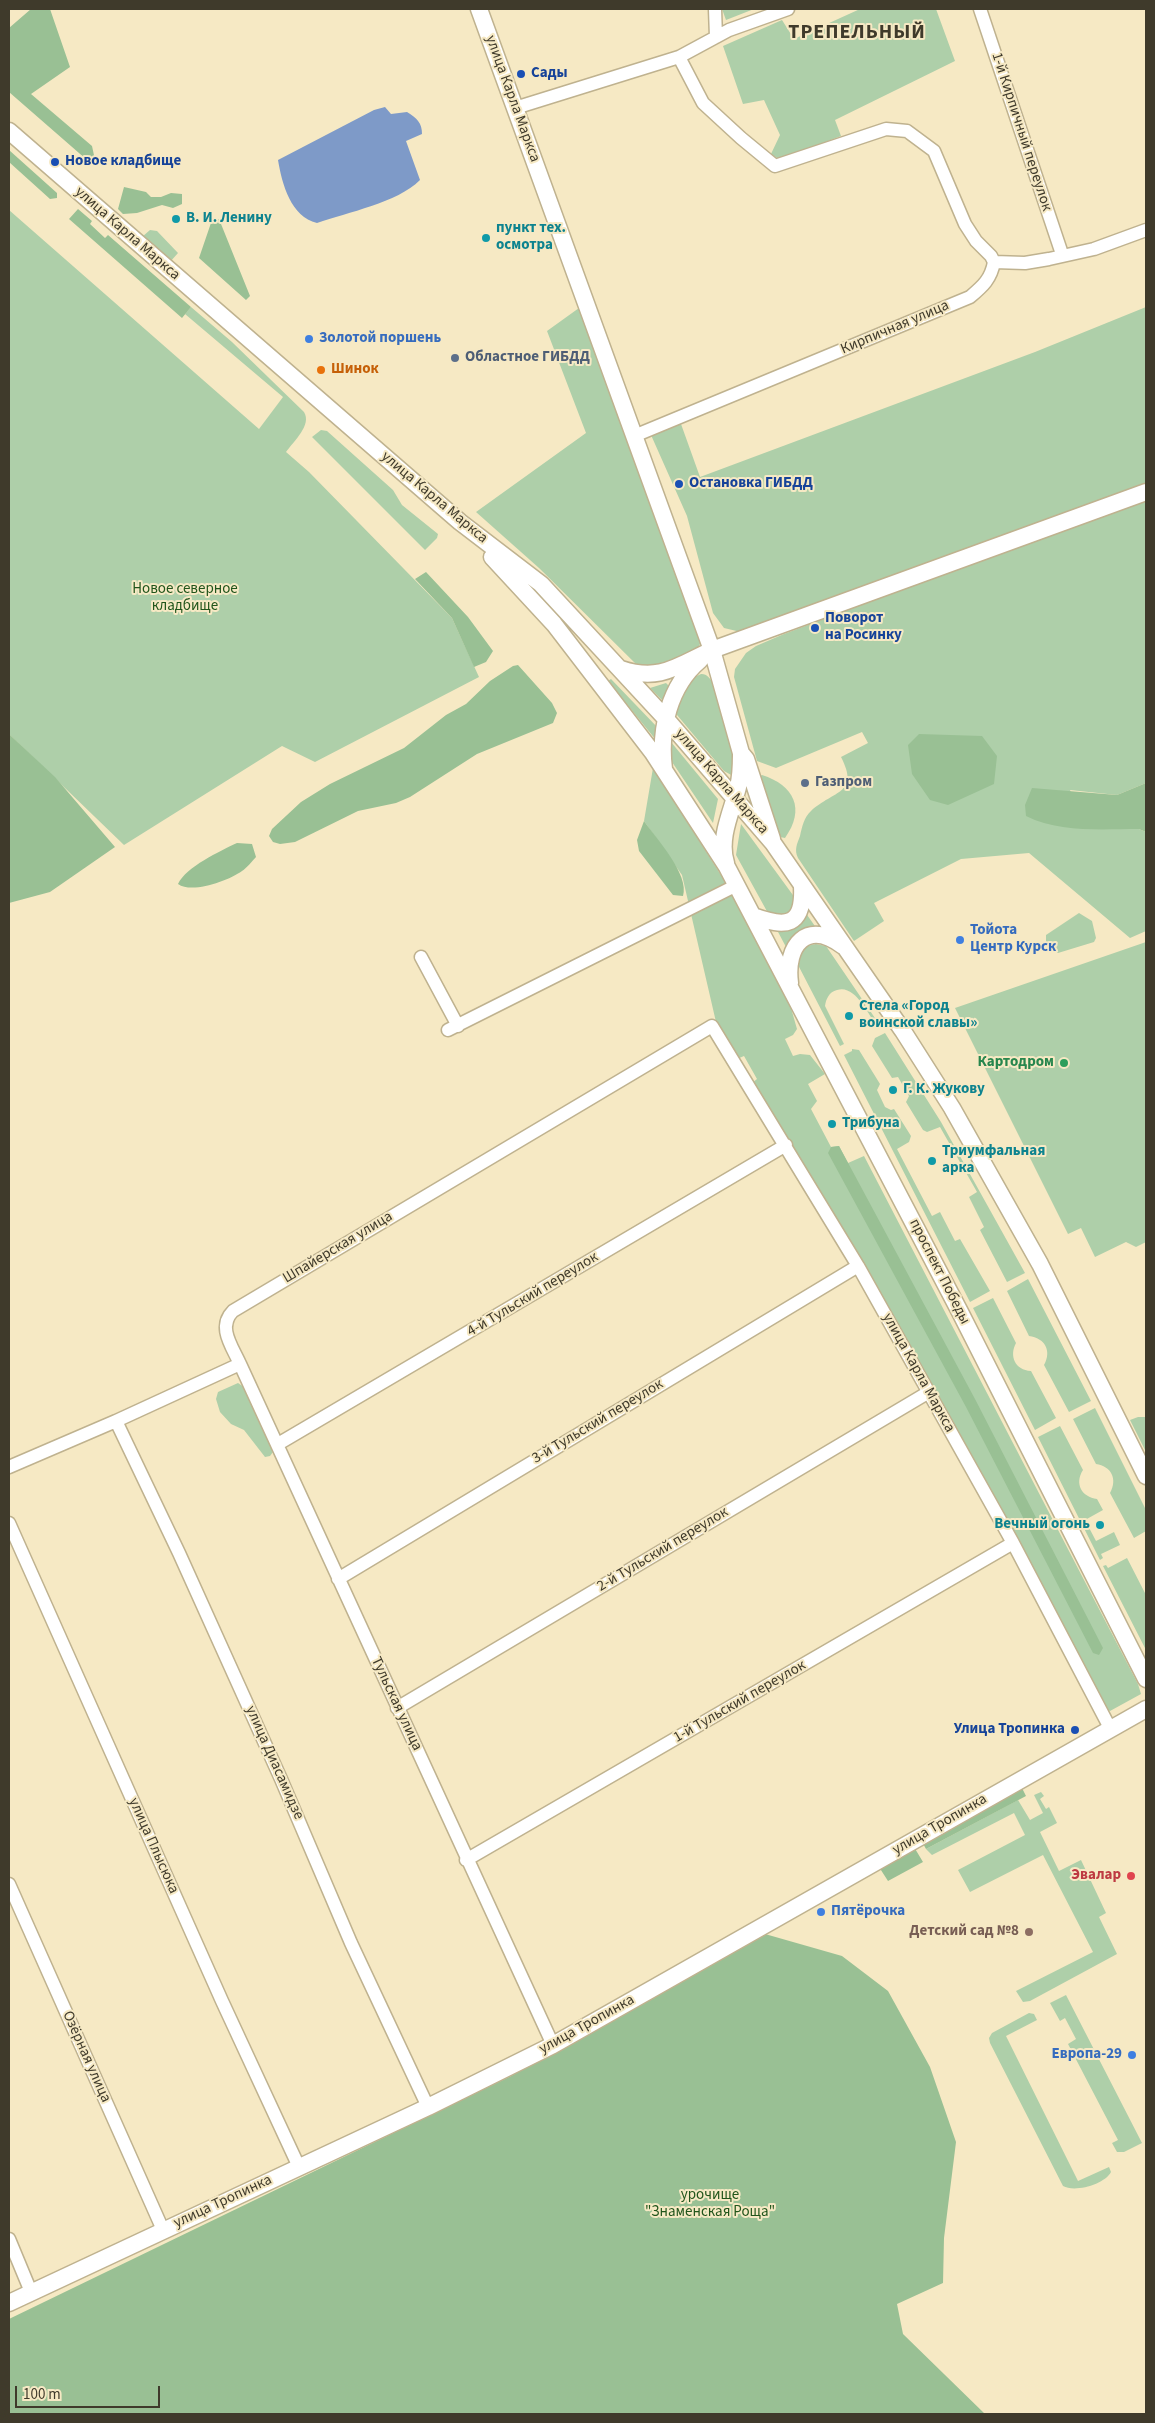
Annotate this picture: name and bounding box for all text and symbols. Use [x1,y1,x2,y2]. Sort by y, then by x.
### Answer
district label: ТРЕПЕЛЬНЫЙ [787,22,927,46]
street label: улица Карла Маркса [481,33,543,165]
street label: 1-й Кирпичный переулок [987,51,1055,213]
place label: Сады [531,65,567,83]
marker: Сады [515,68,527,80]
place label: Новое кладбище [65,153,181,171]
marker: Новое кладбище [49,156,61,168]
street label: улица Карла Маркса [71,183,183,285]
place label: В. И. Ленину [186,210,272,228]
marker: В. И. Ленину [170,213,182,225]
place label: пункт тех. осмотра [496,220,566,255]
marker: пункт тех. осмотра [480,232,492,244]
street label: Кирпичная улица [838,297,952,359]
place label: Золотой поршень [319,330,441,348]
marker: Золотой поршень [303,333,315,345]
place label: Областное ГИБДД [465,349,590,367]
marker: Областное ГИБДД [449,352,461,364]
place label: Шинок [331,361,379,379]
marker: Шинок [315,364,327,376]
street label: улица Карла Маркса [377,448,491,548]
place label: Остановка ГИБДД [689,475,813,493]
marker: Остановка ГИБДД [673,478,685,490]
park label: Новое северное кладбище [132,581,238,616]
place label: Поворот на Росинку [825,610,902,645]
marker: Поворот на Росинку [809,622,821,634]
street label: улица Карла Маркса [670,726,772,838]
place label: Газпром [815,774,872,792]
marker: Газпром [799,777,811,789]
place label: Тойота Центр Курск [970,922,1056,957]
marker: Тойота Центр Курск [954,934,966,946]
place label: Стела «Город воинской славы» [859,998,977,1033]
marker: Стела «Город воинской славы» [843,1010,855,1022]
place label: Картодром [978,1054,1054,1072]
marker: Картодром [1058,1057,1070,1069]
place label: Г. К. Жукову [903,1081,985,1099]
marker: Г. К. Жукову [887,1084,899,1096]
place label: Трибуна [842,1115,900,1133]
marker: Трибуна [826,1118,838,1130]
place label: Триумфальная арка [942,1143,1045,1178]
marker: Триумфальная арка [926,1155,938,1167]
street label: Шпайерская улица [280,1208,396,1288]
street label: проспект Победы [905,1216,973,1328]
street label: 4-й Тульский переулок [464,1249,602,1341]
street label: улица Карла Маркса [878,1310,958,1436]
street label: 3-й Тульский переулок [529,1376,667,1468]
street label: 2-й Тульский переулок [594,1504,732,1596]
place label: Вечный огонь [994,1516,1090,1534]
marker: Вечный огонь [1094,1519,1106,1531]
street label: Тульская улица [366,1654,426,1754]
street label: 1-й Тульский переулок [671,1657,809,1747]
street label: улица Диасамидзе [241,1703,307,1823]
place label: Улица Тропинка [954,1721,1065,1739]
marker: Улица Тропинка [1069,1724,1081,1736]
street label: улица Тропинка [890,1791,990,1859]
street label: улица Плысюка [124,1795,182,1897]
place label: Эвалар [1071,1867,1121,1885]
marker: Эвалар [1125,1870,1137,1882]
place label: Пятёрочка [831,1903,905,1921]
marker: Пятёрочка [815,1906,827,1918]
place label: Детский сад №8 [909,1923,1019,1941]
marker: Детский сад №8 [1023,1926,1035,1938]
street label: улица Тропинка [536,1991,638,2059]
street label: Озёрная улица [58,2008,114,2106]
place label: Европа-29 [1052,2046,1122,2064]
marker: Европа-29 [1126,2049,1138,2061]
street label: улица Тропинка [171,2171,275,2233]
park label: урочище "Знаменская Роща" [645,2187,775,2222]
scale bar [18,2376,162,2408]
text: 100 m [23,2384,61,2405]

